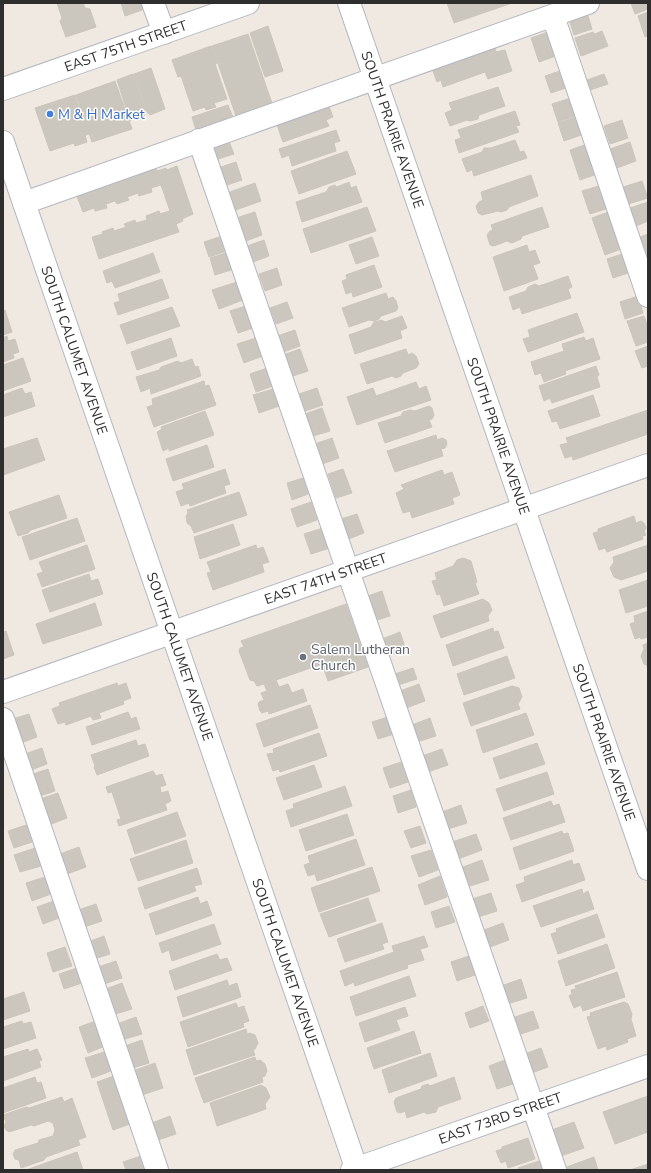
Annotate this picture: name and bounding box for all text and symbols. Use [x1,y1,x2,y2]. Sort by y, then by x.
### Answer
street label: EAST 75TH STREET [62,16,190,77]
street label: SOUTH PRAIRIE AVENUE [356,49,428,211]
place label: M & H Market [58,105,145,124]
marker: M & H Market [45,109,55,119]
street label: SOUTH CALUMET AVENUE [36,263,112,437]
street label: SOUTH PRAIRIE AVENUE [462,355,534,517]
street label: EAST 74TH STREET [262,548,390,609]
street label: SOUTH CALUMET AVENUE [142,570,217,743]
place label: Salem Lutheran Church [311,640,410,675]
marker: Salem Lutheran Church [298,652,308,662]
street label: SOUTH PRAIRIE AVENUE [568,661,640,823]
street label: SOUTH CALUMET AVENUE [247,876,323,1050]
street label: EAST 73RD STREET [436,1088,565,1149]

